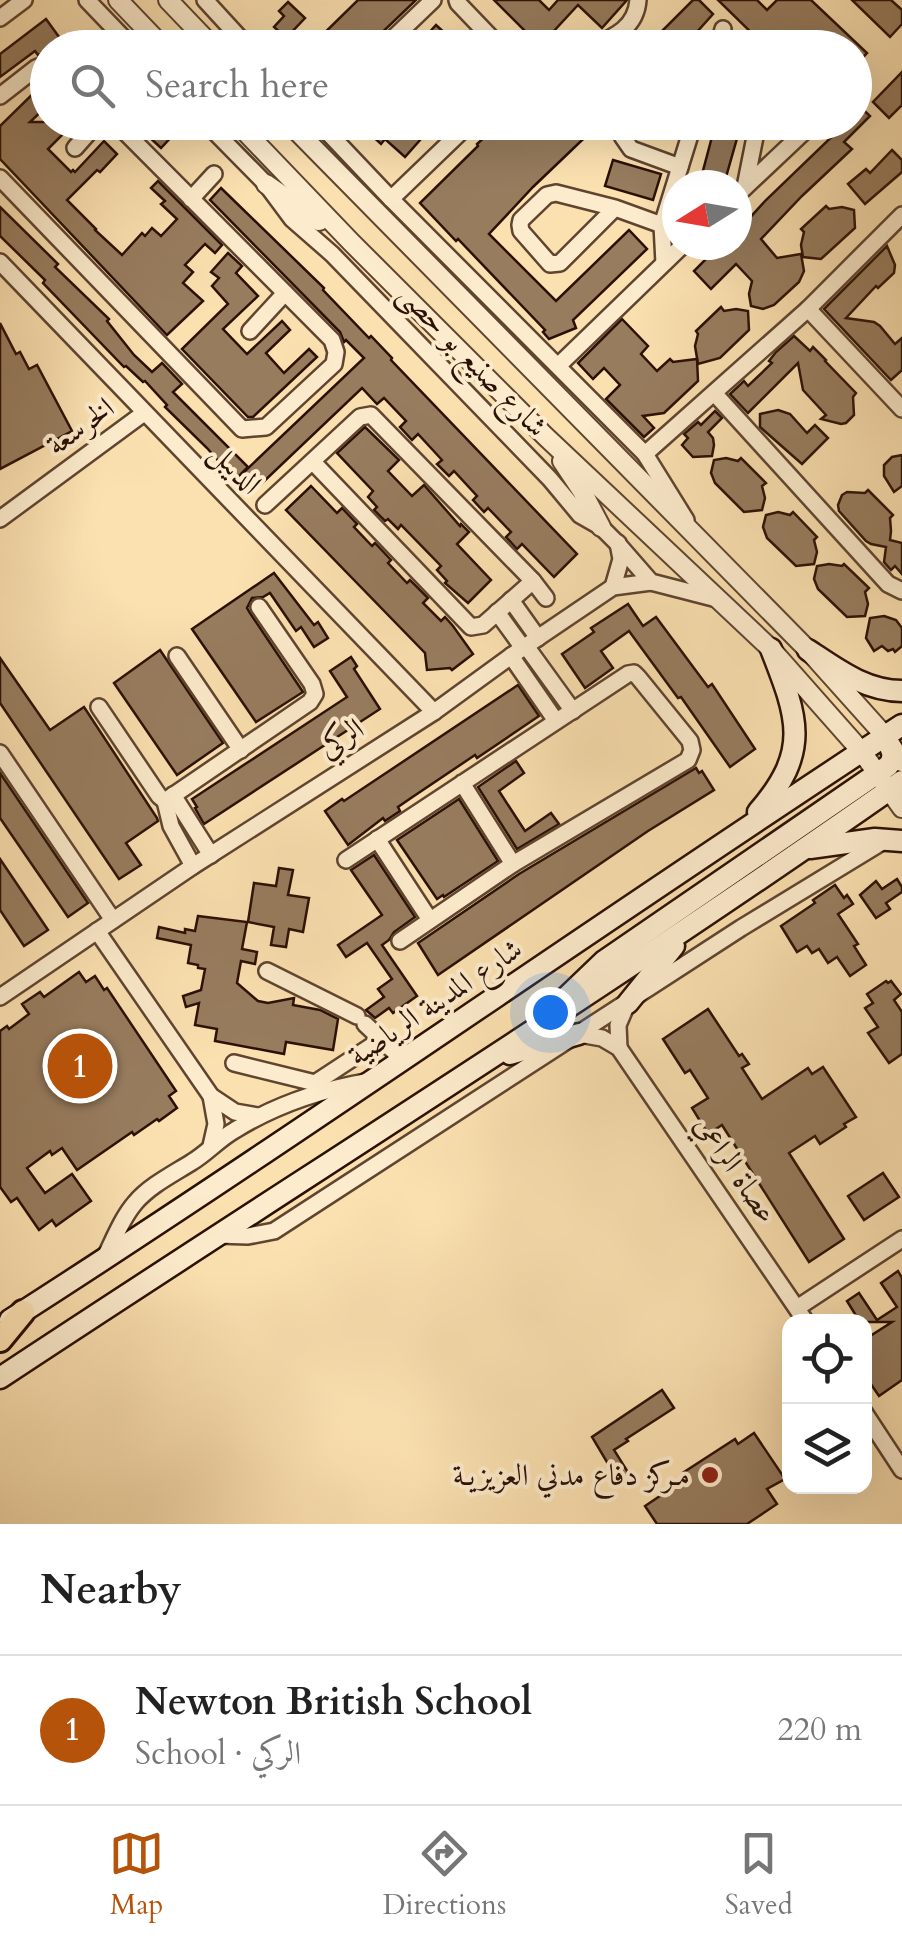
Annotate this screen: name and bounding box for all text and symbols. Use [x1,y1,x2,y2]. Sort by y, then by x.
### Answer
search box [30,30,872,140]
icon: search [65,58,120,113]
text: Search here [145,59,329,111]
north arrow [662,170,752,260]
street label: شارع صنيع بو حصى [384,274,557,451]
street label: الخرسعة [38,388,123,465]
street label: الديبل [201,433,271,504]
street label: الركي [310,708,374,771]
street label: شارع المدينة الرياضية [340,929,533,1079]
your location [525,987,576,1038]
pin: 1 [48,1028,112,1104]
street label: عصاة الراعي [682,1107,787,1233]
map controls [782,1314,872,1494]
button: locate [782,1314,872,1404]
button: layers [782,1404,872,1494]
place label: مـركز دفاع مدني العزيزيـة [453,1455,690,1500]
marker: مـركز دفاع مدني العزيزيـة [699,1464,721,1486]
text: Nearby [40,1561,182,1618]
text: Newton British School [135,1676,532,1728]
text: 1 [64,1708,81,1752]
text: 220 m [777,1708,862,1752]
text: School · الركي [135,1732,301,1776]
tab: Map [109,1826,164,1924]
tab: Directions [383,1826,506,1924]
tab: Saved [725,1826,793,1924]

